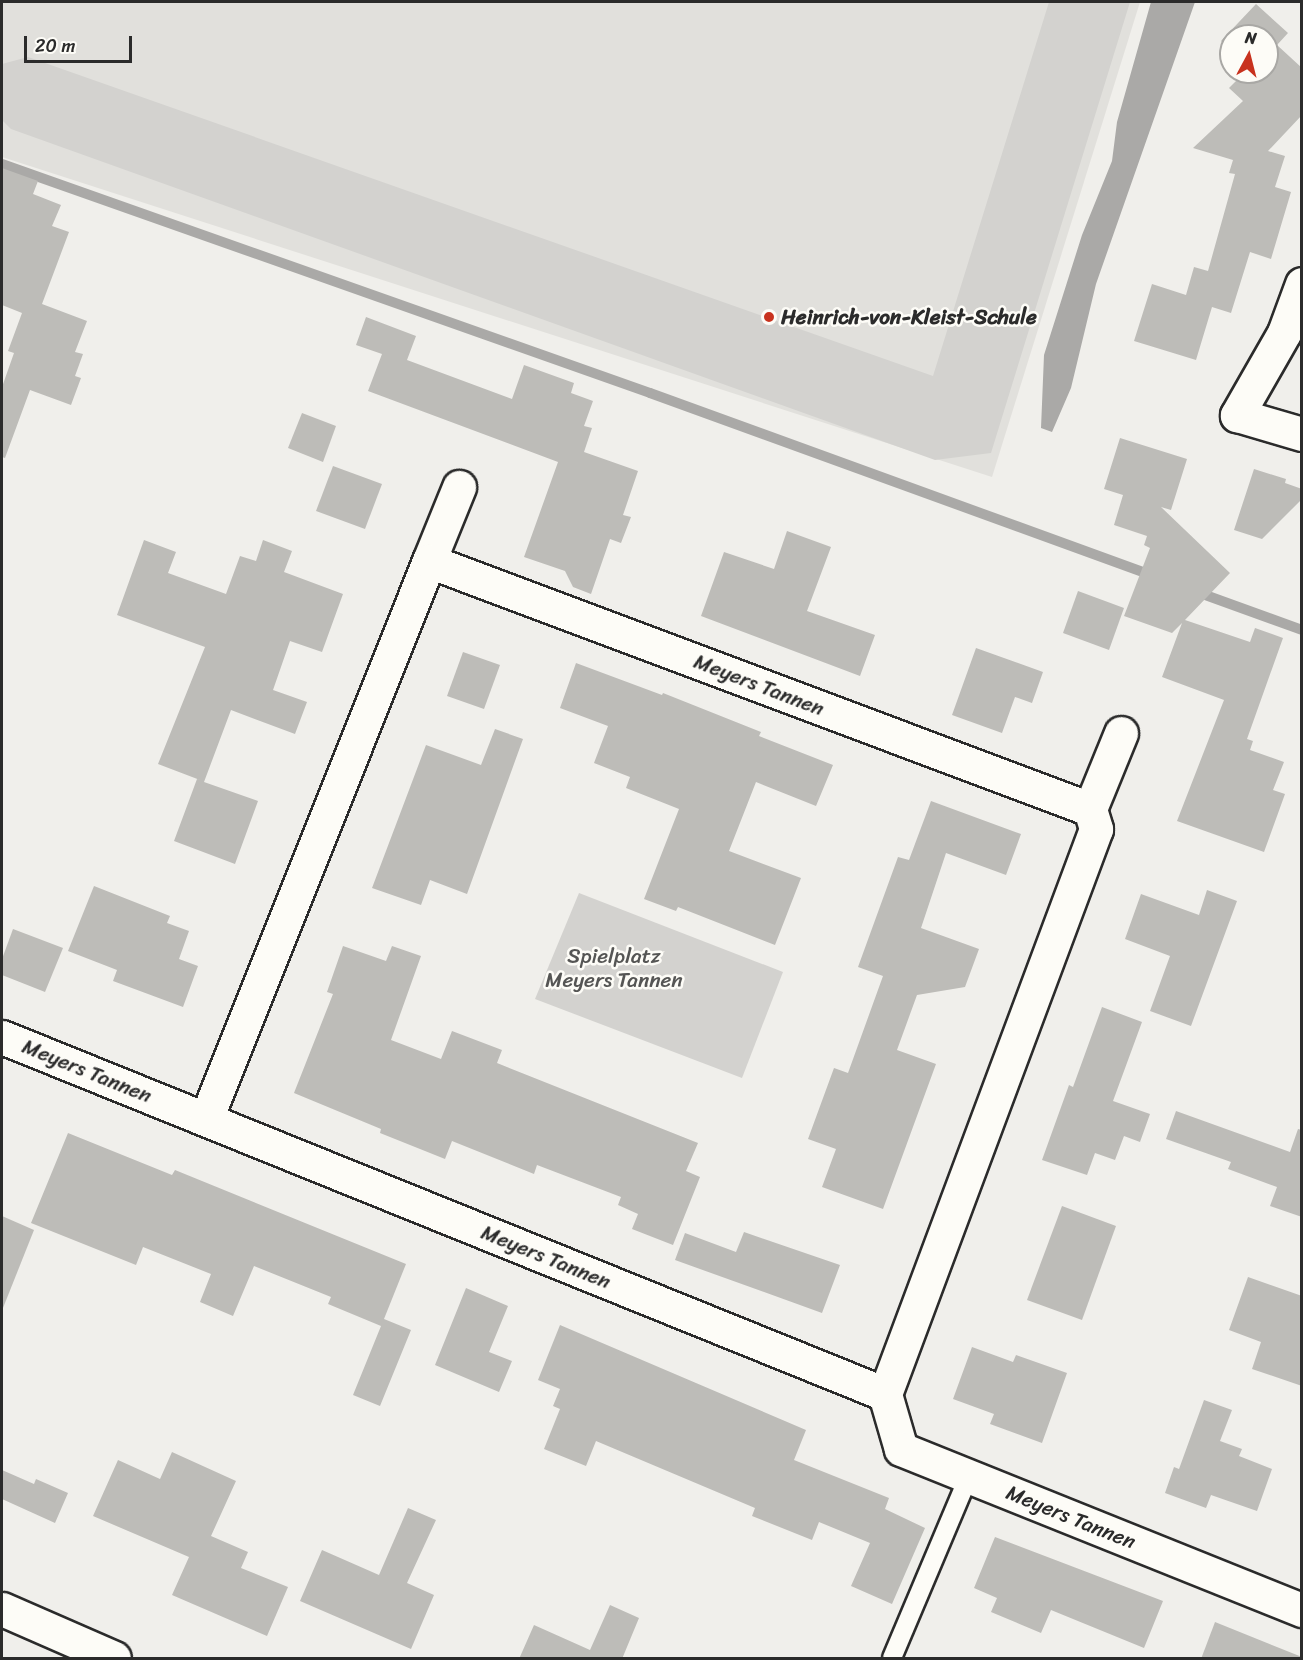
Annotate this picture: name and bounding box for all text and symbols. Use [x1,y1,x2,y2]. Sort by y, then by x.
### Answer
text: N [1244,23,1258,53]
scale bar [27,24,135,62]
north arrow [1219,24,1279,84]
text: 20 m [35,30,75,62]
place label: Heinrich-von-Kleist-Schule [781,304,1037,330]
marker: Heinrich-von-Kleist-Schule [762,310,776,324]
street label: Meyers Tannen [690,649,828,721]
park label: Spielplatz Meyers Tannen [545,943,683,993]
street label: Meyers Tannen [19,1034,155,1108]
street label: Meyers Tannen [478,1220,614,1294]
street label: Meyers Tannen [1003,1480,1139,1554]

